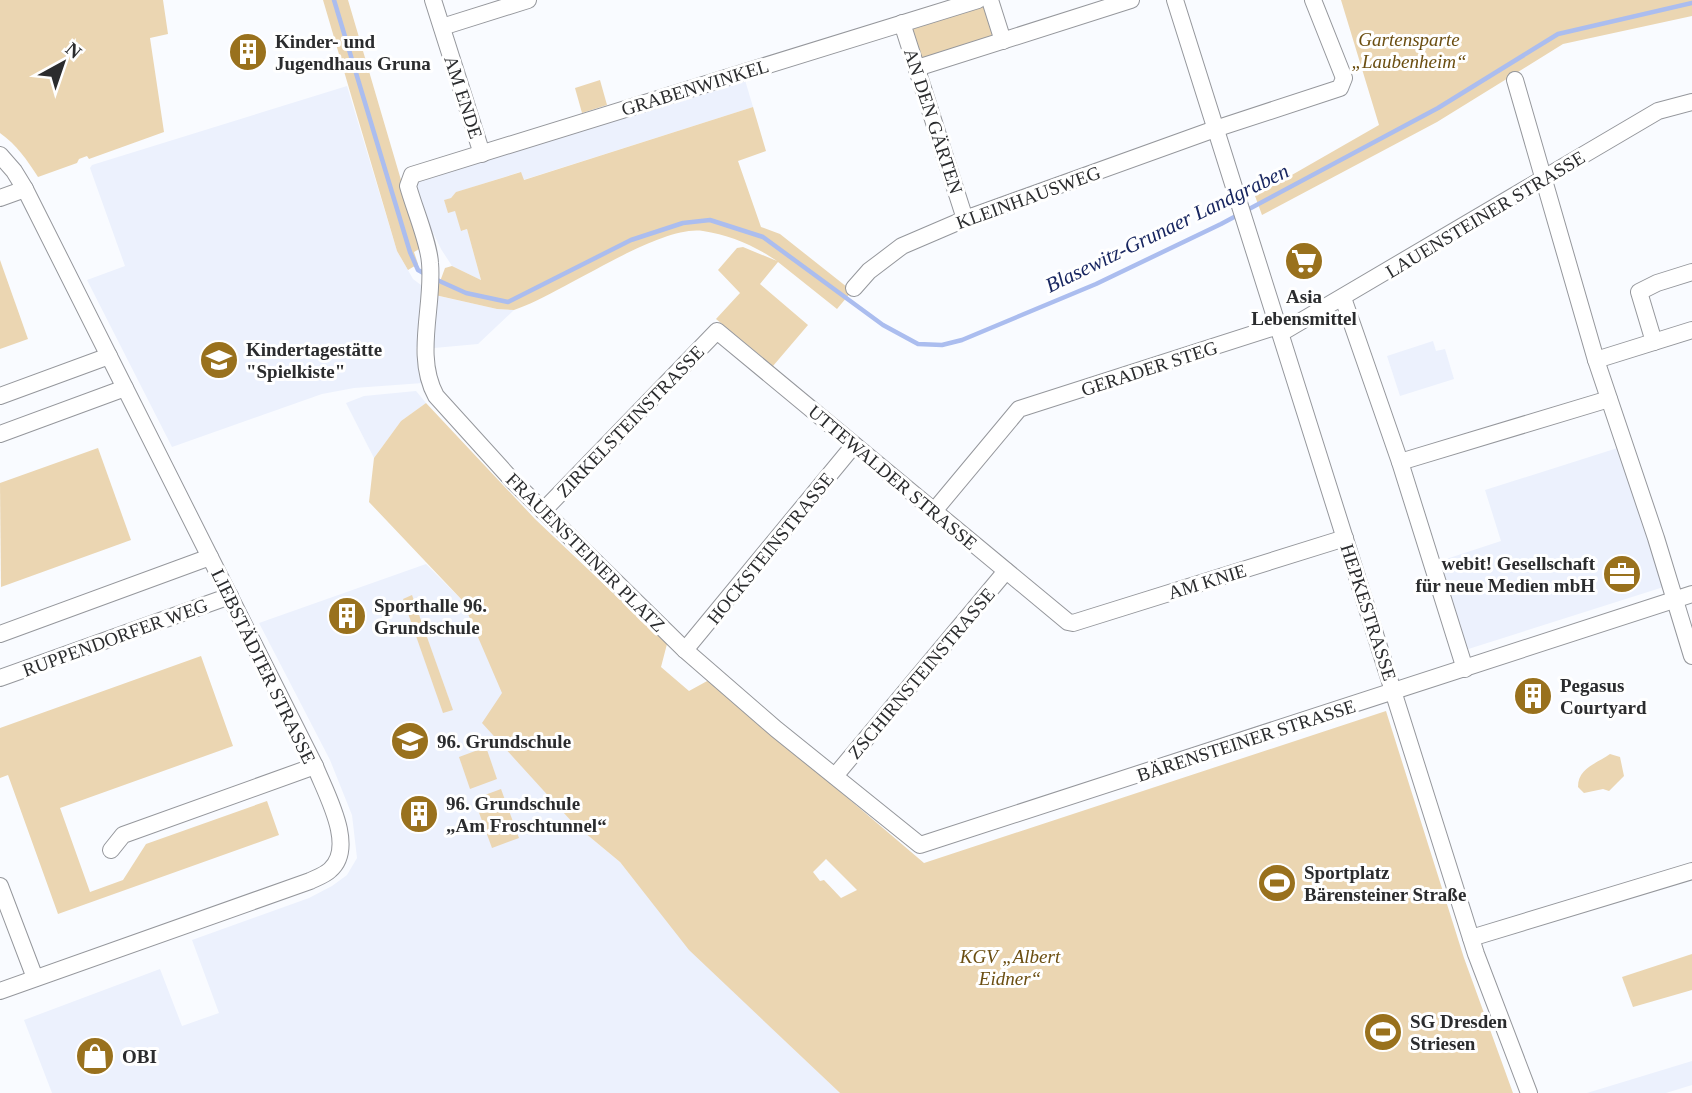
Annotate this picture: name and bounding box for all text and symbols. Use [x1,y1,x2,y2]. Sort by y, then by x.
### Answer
north arrow [28,28,98,98]
park label: Gartensparte „Laubenheim“ [1351,29,1467,72]
building icon: Kinder- und Jugendhaus Gruna [227,31,269,73]
place label: Kinder- und Jugendhaus Gruna [275,31,431,74]
text: N [62,38,86,63]
street label: AN DEN GÄRTEN [900,46,967,197]
street label: AM ENDE [440,53,487,141]
street label: GRABENWINKEL [619,55,771,120]
street label: LAUENSTEINER STRASSE [1382,147,1589,282]
water label: Blasewitz‐Grunaer Landgraben [1041,159,1293,297]
street label: KLEINHAUSWEG [953,162,1103,233]
supermarket icon: Asia Lebensmittel [1283,240,1325,282]
place label: Asia Lebensmittel [1251,286,1357,329]
street label: GERADER STEG [1078,336,1220,400]
school or university icon: Kindertagestätte "Spielkiste" [198,339,240,381]
place label: Kindertagestätte "Spielkiste" [246,339,382,382]
street label: ZIRKELSTEINSTRASSE [552,341,708,502]
street label: UTTEWALDER STRASSE [804,401,981,554]
street label: HOCKSTEINSTRASSE [703,468,838,628]
street label: FRAUENSTEINER PLATZ [502,469,669,636]
street label: HEPKESTRASSE [1337,541,1401,683]
place label: webit! Gesellschaft für neue Medien mbH [1415,553,1596,596]
office icon: webit! Gesellschaft für neue Medien mbH [1601,553,1643,595]
street label: AM KNIE [1165,560,1249,603]
street label: LIEBSTÄDTER STRASSE [207,566,320,767]
street label: ZSCHIRNSTEINSTRASSE [844,584,999,763]
street label: RUPPENDORFER WEG [20,594,211,681]
building icon: Sporthalle 96. Grundschule [326,595,368,637]
place label: Sporthalle 96. Grundschule [374,595,487,638]
building icon: Pegasus Courtyard [1512,675,1554,717]
place label: Pegasus Courtyard [1560,675,1647,718]
street label: BÄRENSTEINER STRASSE [1134,695,1358,786]
school or university icon: 96. Grundschule [389,720,431,762]
place label: 96. Grundschule [437,731,571,752]
building icon: 96. Grundschule „Am Froschtunnel“ [398,793,440,835]
place label: 96. Grundschule „Am Froschtunnel“ [446,793,607,836]
sports icon: Sportplatz Bärensteiner Straße [1256,862,1298,904]
place label: Sportplatz Bärensteiner Straße [1304,862,1466,905]
park label: KGV „Albert Eidner“ [959,946,1061,989]
sports icon: SG Dresden Striesen [1362,1011,1404,1053]
place label: SG Dresden Striesen [1410,1011,1508,1054]
shop icon: OBI [74,1035,116,1077]
place label: OBI [122,1046,157,1067]

